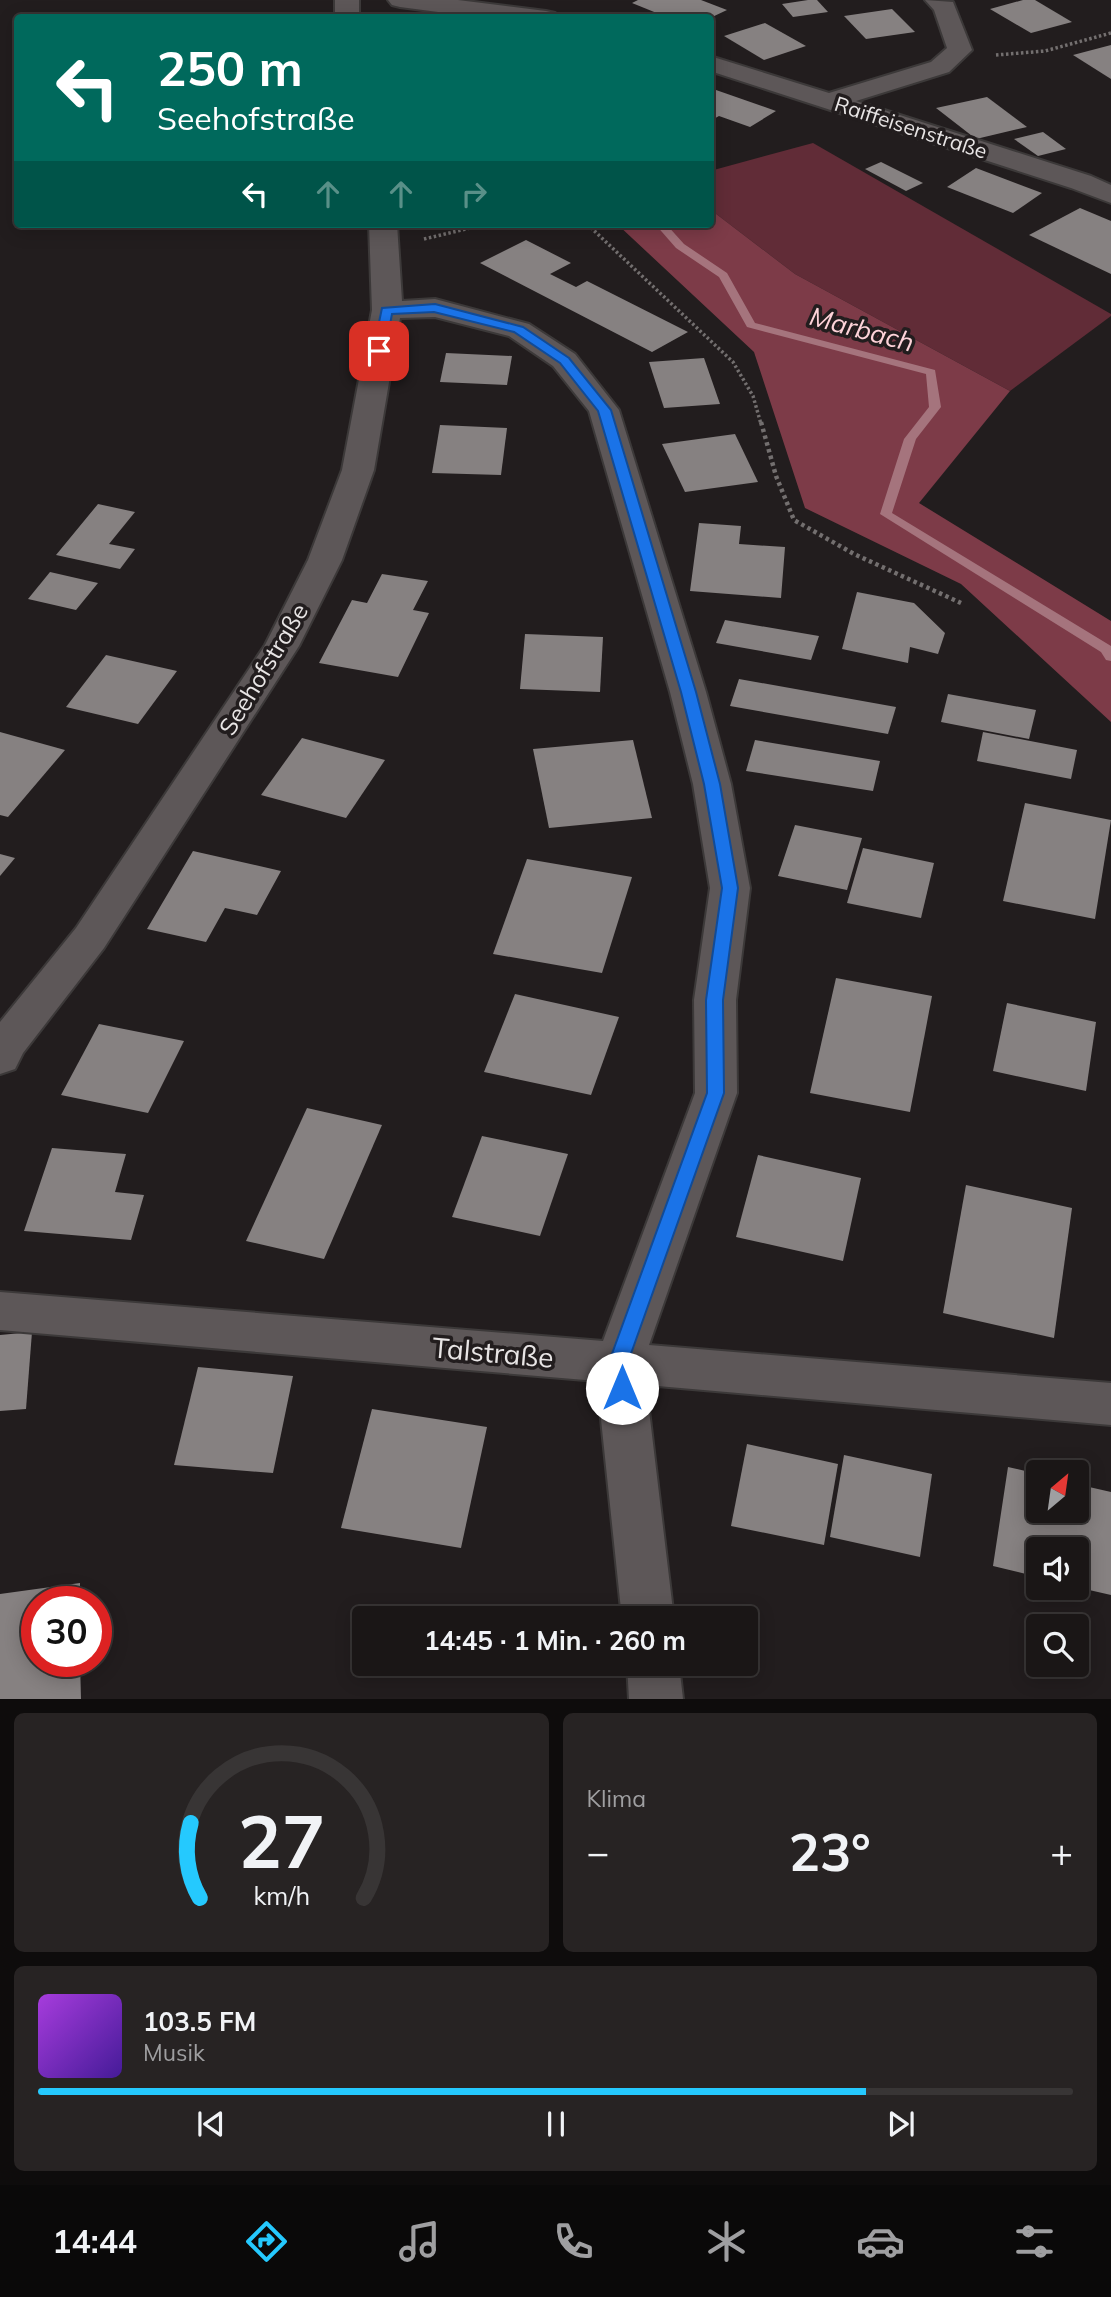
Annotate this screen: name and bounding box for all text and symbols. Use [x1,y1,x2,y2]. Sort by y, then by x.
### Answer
text: 250 m [157,37,303,98]
icon: left [42,42,133,133]
street label: Raiffeisenstraße [831,90,991,164]
text: Seehofstraße [157,98,355,138]
icon: left [236,175,274,213]
icon: ahead [309,175,347,213]
icon: ahead [382,175,420,213]
icon: right [455,175,493,213]
water label: Marbach [806,299,918,359]
pin [349,321,409,381]
icon: arrive [360,332,398,370]
street label: Seehofstraße [212,598,314,740]
street label: Talstraße [431,1329,555,1375]
position arrow [585,1351,659,1425]
north arrow [1026,1460,1088,1522]
map controls [1026,1460,1089,1677]
button: sound [1026,1537,1089,1600]
speed limit sign: 30 [21,1586,112,1677]
button: search [1026,1614,1089,1677]
text: 14:45 · 1 Min. · 260 m [424,1624,686,1657]
text: Klima [587,1784,646,1813]
text: 27 [238,1796,325,1887]
text: 23° [789,1819,871,1884]
text: − [587,1828,609,1876]
text: + [1050,1828,1073,1876]
text: km/h [253,1880,310,1911]
text: 103.5 FM [143,2005,256,2038]
text: Musik [143,2038,205,2067]
icon: previous [192,2105,230,2143]
icon: pause [537,2105,575,2143]
icon: next [882,2105,920,2143]
icon: directions [242,2217,291,2266]
icon: music [395,2217,444,2266]
icon: phone [549,2217,598,2266]
icon: climate [702,2217,751,2266]
icon: car [856,2217,905,2266]
icon: filters [1010,2217,1059,2266]
text: 14:44 [52,2221,137,2261]

